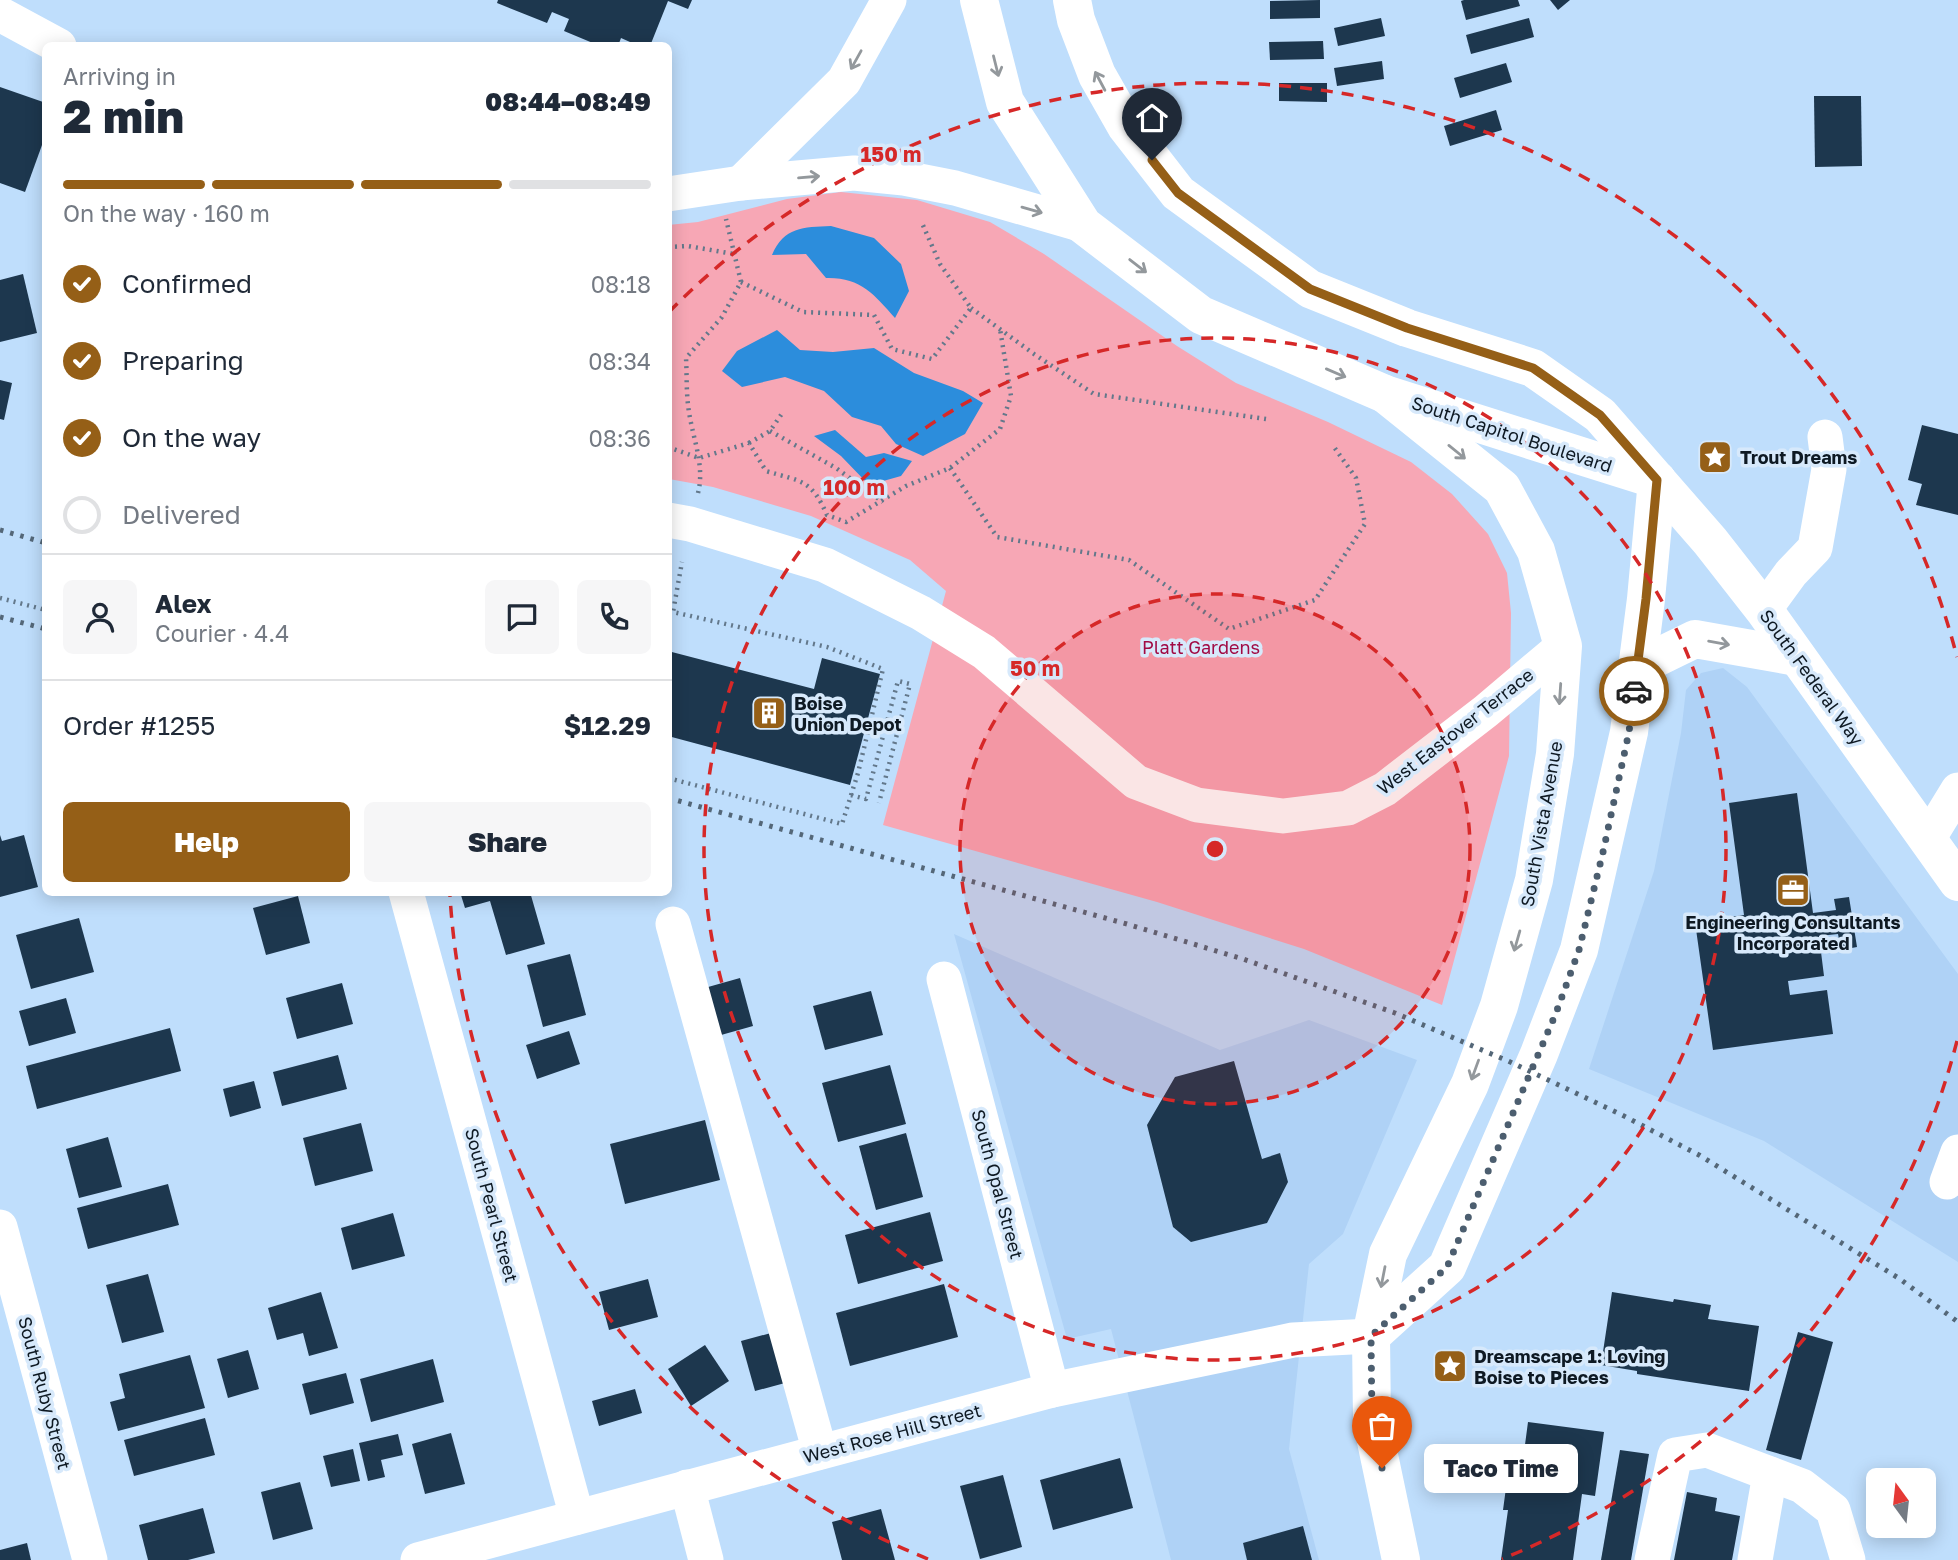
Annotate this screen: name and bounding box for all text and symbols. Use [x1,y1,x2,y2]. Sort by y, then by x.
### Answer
one-way arrow [849,49,862,70]
one-way arrow [990,54,1003,77]
text: Arriving in [63,62,176,90]
one-way arrow [1093,71,1107,92]
text: 08:44–08:49 [485,86,651,117]
text: 2 min [63,88,184,143]
pin [1122,88,1182,160]
icon: home [1133,99,1171,137]
text: 150 m [861,141,921,167]
one-way arrow [797,170,820,183]
text: On the way · 160 m [63,199,270,227]
one-way arrow [1020,204,1043,217]
one-way arrow [1128,259,1146,274]
icon: check [63,265,101,303]
text: Confirmed [122,268,252,299]
text: 08:18 [591,270,651,298]
icon: check [63,342,101,380]
text: Preparing [122,345,244,376]
text: 08:34 [588,347,651,375]
one-way arrow [1325,367,1347,380]
street label: South Capitol Boulevard [1409,391,1615,477]
icon: check [63,419,101,457]
text: On the way [122,422,261,453]
text: 08:36 [588,424,651,452]
place icon: Trout Dreams [1696,438,1734,476]
one-way arrow [1447,444,1466,459]
place label: Trout Dreams [1740,446,1857,468]
text: 100 m [823,474,885,500]
text: Delivered [122,499,241,530]
button: person [63,580,137,654]
button: chat [485,580,559,654]
button: phone [577,580,651,654]
text: Alex [155,588,212,619]
street label: South Federal Way [1755,605,1869,749]
text: Courier · 4.4 [155,619,289,647]
park label: Platt Gardens [1142,636,1260,658]
one-way arrow [1707,637,1730,650]
text: 50 m [1010,655,1060,681]
courier [1599,656,1669,726]
street label: West Eastover Terrace [1372,663,1538,799]
icon: car [1615,672,1653,710]
one-way arrow [1553,682,1566,705]
place label: Boise Union Depot [794,692,902,735]
building icon: Boise Union Depot [750,694,788,732]
text: Order #1255 [63,710,215,741]
text: $12.29 [564,710,651,741]
street label: South Vista Avenue [1516,739,1566,909]
button: Help [63,802,350,882]
button: Share [364,802,651,882]
centre of rings [1203,837,1227,861]
office icon: Engineering Consultants Incorporated [1774,871,1812,909]
place label: Engineering Consultants Incorporated [1685,911,1901,954]
one-way arrow [1510,929,1523,951]
one-way arrow [1468,1058,1480,1080]
street label: South Opal Street [967,1107,1029,1261]
street label: South Pearl Street [461,1125,523,1285]
one-way arrow [1376,1265,1390,1288]
street label: South Ruby Street [14,1314,76,1472]
place label: Dreamscape 1: Loving Boise to Pieces [1474,1345,1665,1388]
place icon: Dreamscape 1: Loving Boise to Pieces [1431,1347,1469,1385]
pin [1352,1396,1412,1468]
street label: West Rose Hill Street [801,1399,983,1467]
icon: bag [1363,1407,1401,1445]
callout: Taco Time [1424,1444,1578,1492]
text: Taco Time [1443,1454,1559,1482]
north arrow [1866,1468,1936,1538]
map controls [1866,1468,1936,1538]

